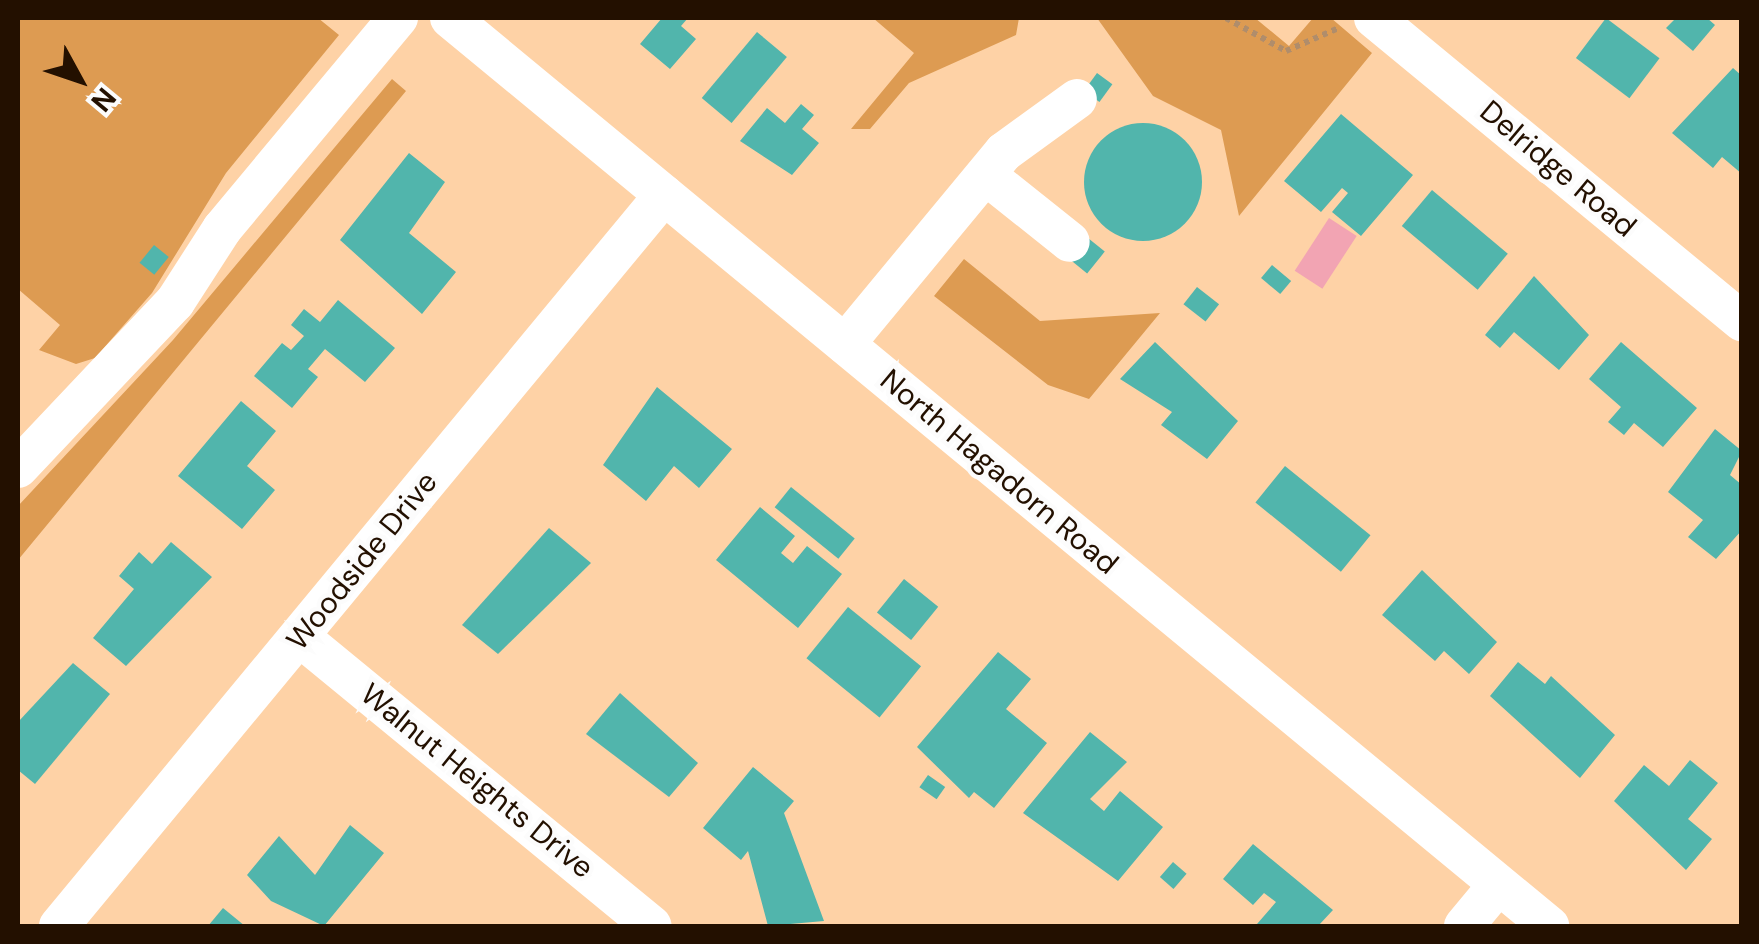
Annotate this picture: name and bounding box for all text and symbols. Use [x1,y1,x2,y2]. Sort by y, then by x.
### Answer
north arrow [30,30,130,130]
text: N [83,80,124,119]
street label: Delridge Road [1473,93,1643,245]
street label: North Hagadorn Road [873,362,1125,582]
street label: Woodside Drive [279,465,445,657]
street label: Walnut Heights Drive [353,676,601,886]

